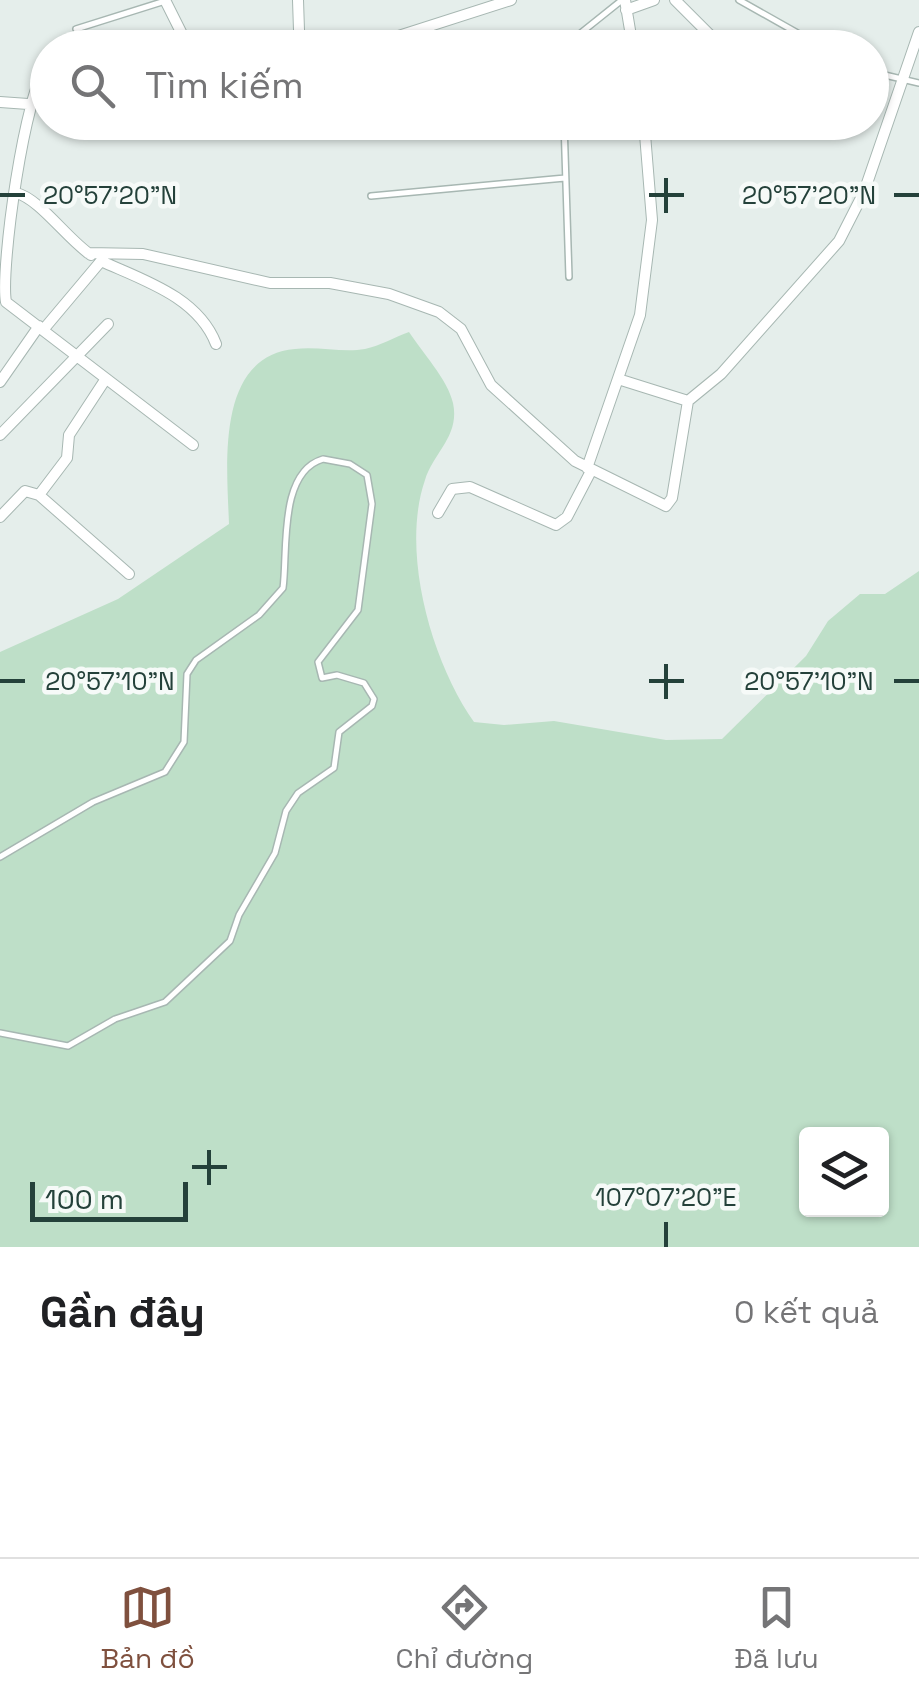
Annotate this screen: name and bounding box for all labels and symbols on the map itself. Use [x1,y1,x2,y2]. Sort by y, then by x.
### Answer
text: 20°57'20"N [43,179,177,211]
text: 20°57'20"N [742,179,876,211]
text: 20°57'10"N [45,665,175,697]
text: 20°57'10"N [744,665,874,697]
scale bar [30,1177,188,1222]
text: 107°07'20"E [595,1181,737,1213]

